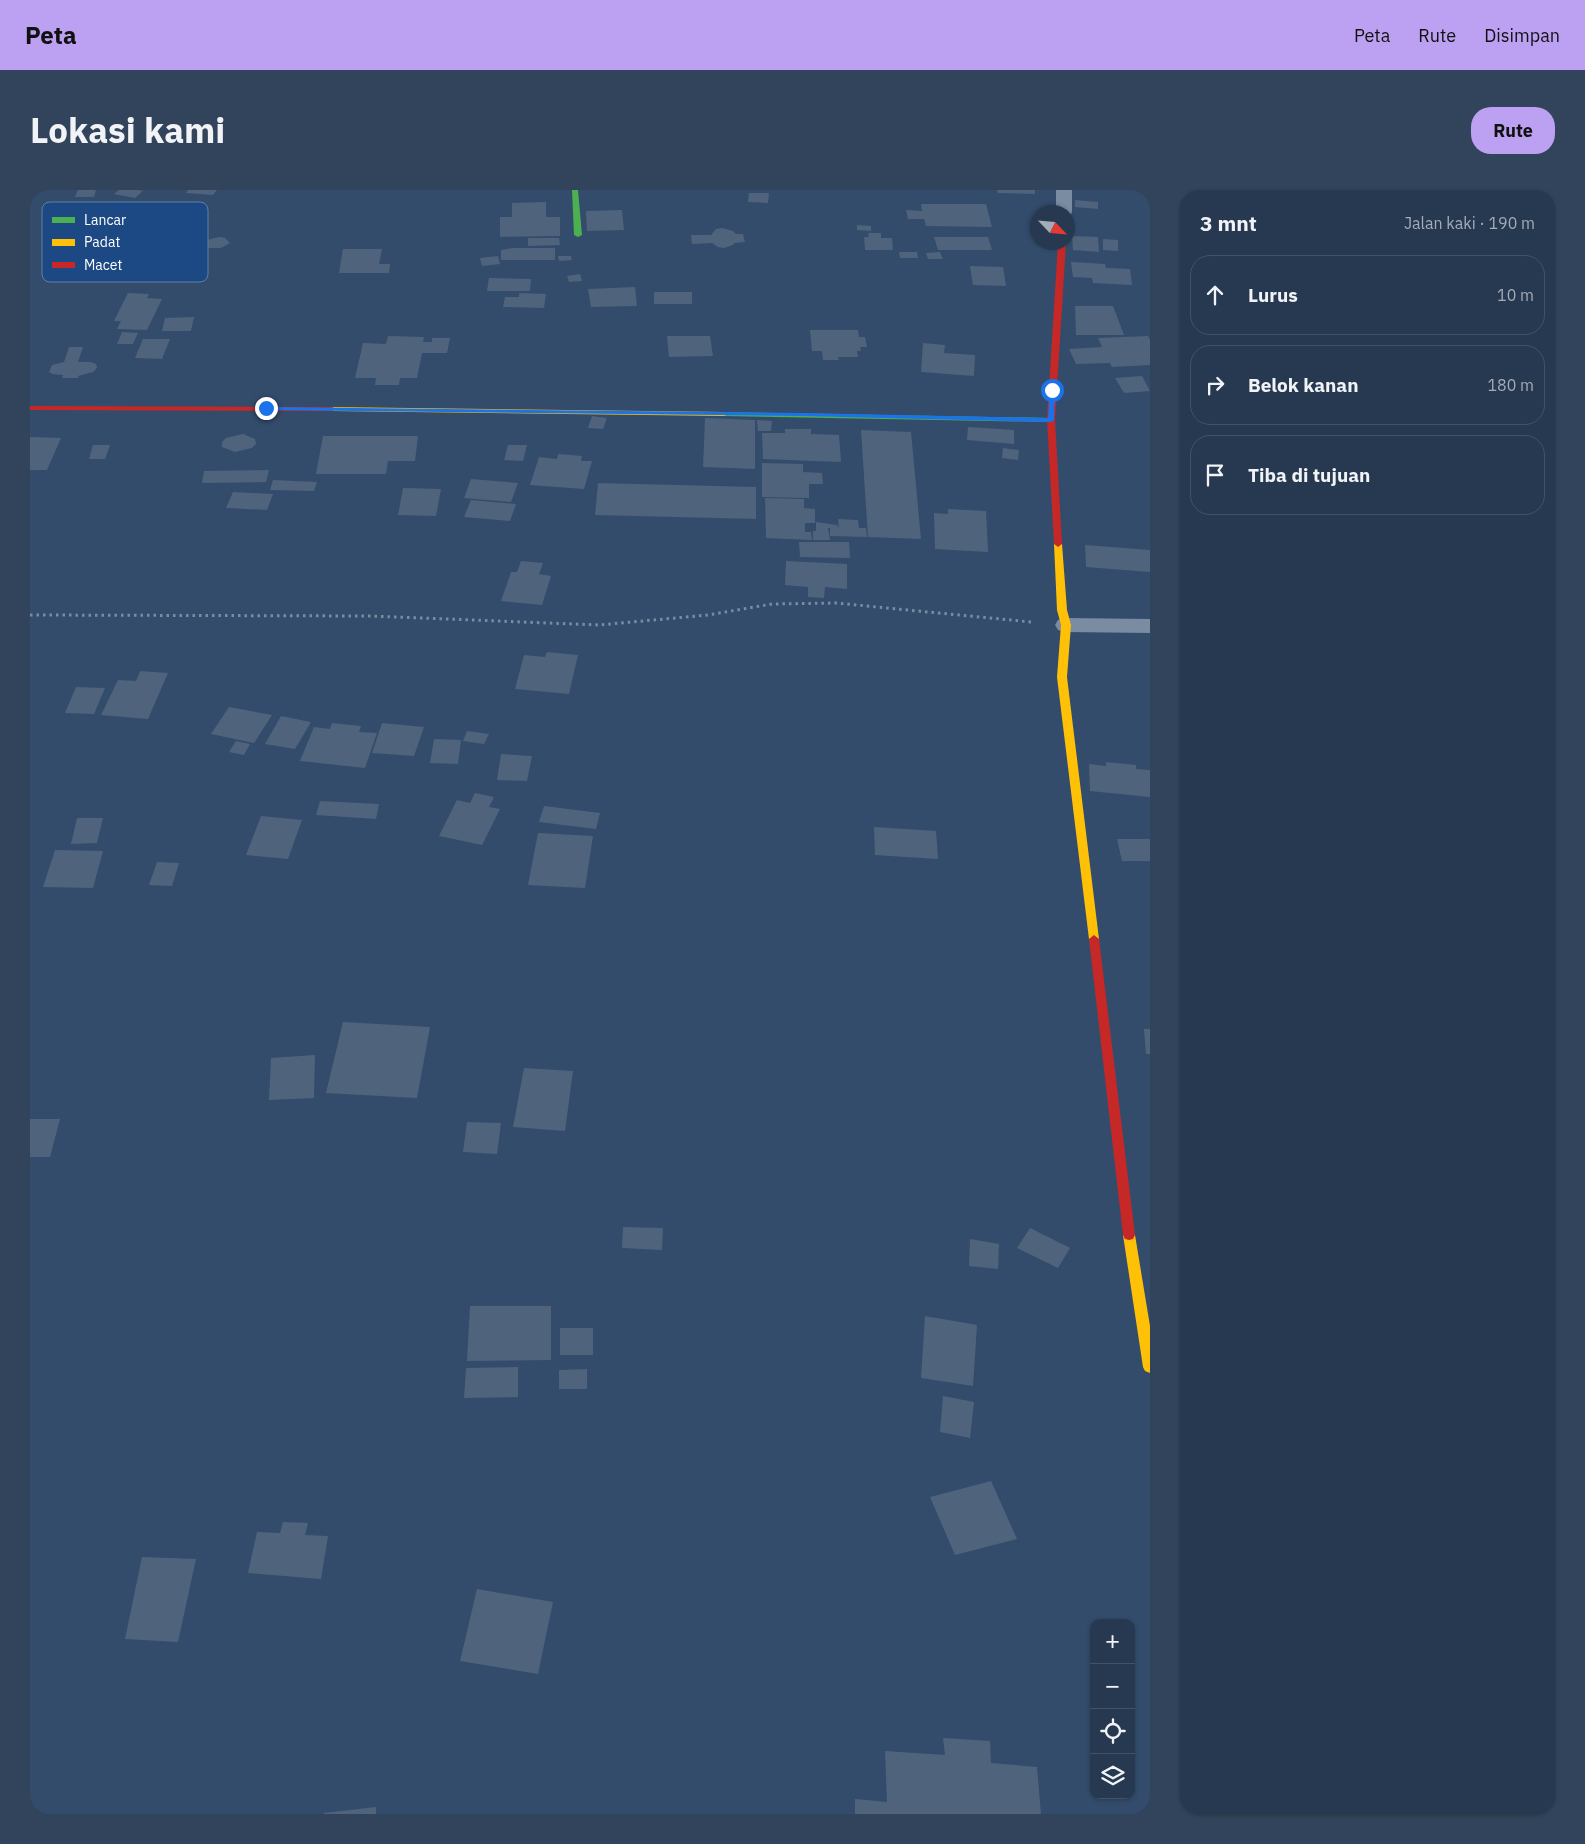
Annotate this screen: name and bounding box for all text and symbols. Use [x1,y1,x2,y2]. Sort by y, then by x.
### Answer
text: Peta [25,19,77,51]
text: Peta [1354,24,1390,47]
text: Rute [1418,24,1456,47]
text: Disimpan [1484,24,1560,47]
text: Lokasi kami [30,107,225,153]
button: Rute [1471,107,1555,154]
legend [42,202,208,282]
north arrow [1030,205,1075,250]
text: 3 mnt [1200,209,1257,237]
text: Lancar [84,211,126,229]
text: Jalan kaki · 190 m [1404,213,1535,233]
text: Padat [84,233,120,251]
text: Macet [84,256,122,274]
icon: ahead [1201,281,1229,309]
text: Lurus [1248,283,1298,307]
text: 10 m [1497,285,1534,305]
icon: right [1201,371,1229,399]
text: Belok kanan [1248,373,1359,397]
text: 180 m [1487,375,1534,395]
route start [1041,379,1064,402]
route end [255,397,278,420]
icon: arrive [1201,461,1229,489]
text: Tiba di tujuan [1248,463,1370,487]
map controls [1090,1619,1135,1799]
button: + [1090,1619,1135,1664]
button: − [1090,1664,1135,1709]
button: locate [1090,1709,1135,1754]
button: layers [1090,1754,1135,1799]

